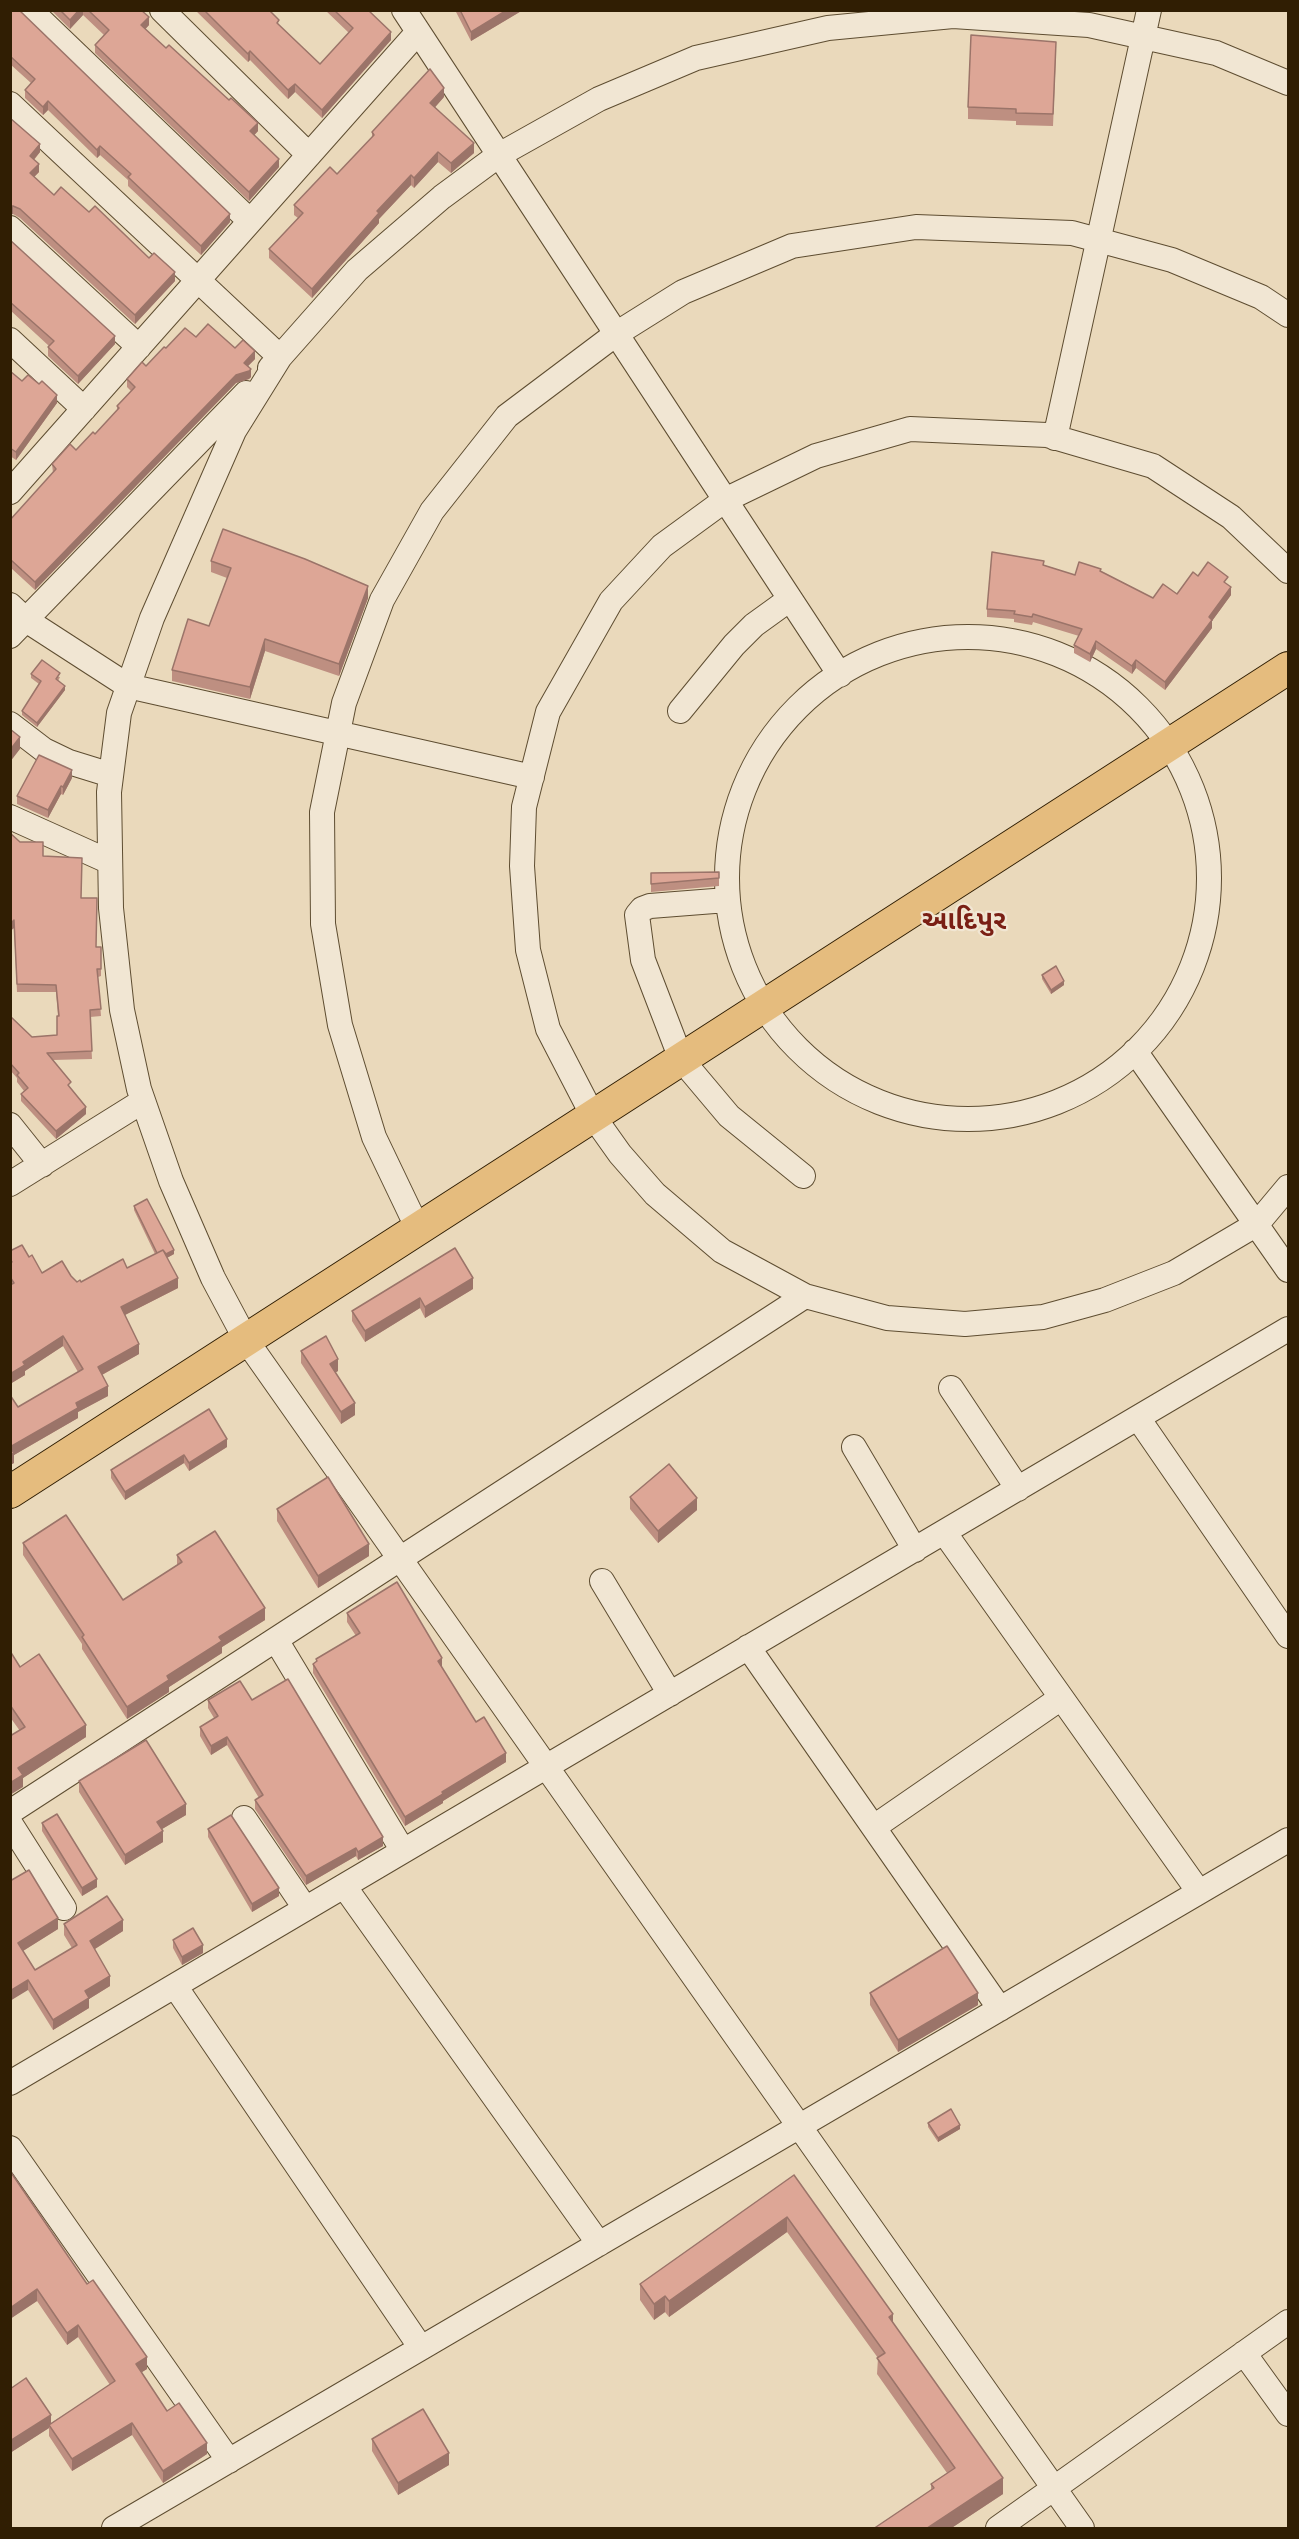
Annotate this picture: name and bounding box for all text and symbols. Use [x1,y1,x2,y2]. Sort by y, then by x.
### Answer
district label: આદિપુર [922,906,1006,938]

